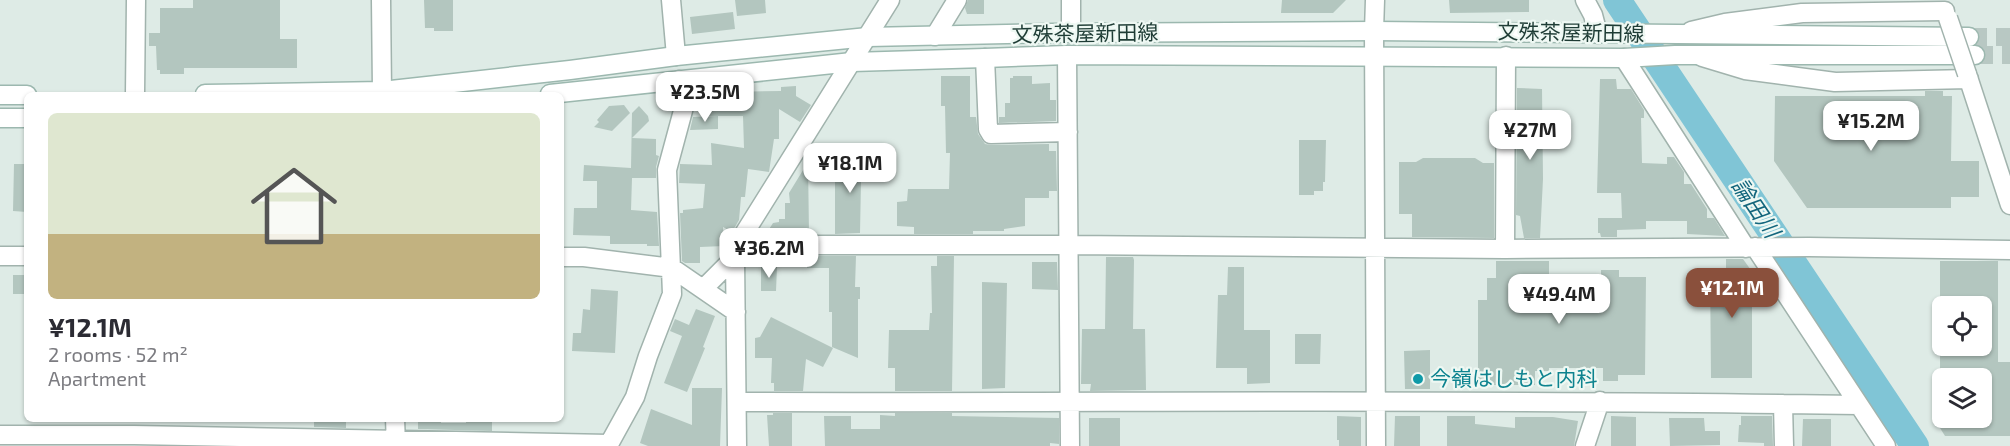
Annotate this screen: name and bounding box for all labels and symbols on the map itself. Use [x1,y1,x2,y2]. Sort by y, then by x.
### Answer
street label: 文殊茶屋新田線 [1497,18,1645,45]
street label: 文殊茶屋新田線 [1011,19,1159,46]
pin: ¥23.5M [656,72,754,123]
pin: ¥15.2M [1822,101,1920,152]
pin: ¥27M [1494,110,1566,161]
pin: ¥18.1M [801,143,899,194]
water label: 論田川 [1728,173,1787,244]
pin: ¥36.2M [720,228,818,279]
pin: ¥12.1M [1683,268,1781,319]
pin: ¥49.4M [1510,274,1608,325]
place label: 今嶺はしもと内科 [1430,365,1598,390]
marker: 今嶺はしもと内科 [1411,372,1425,386]

